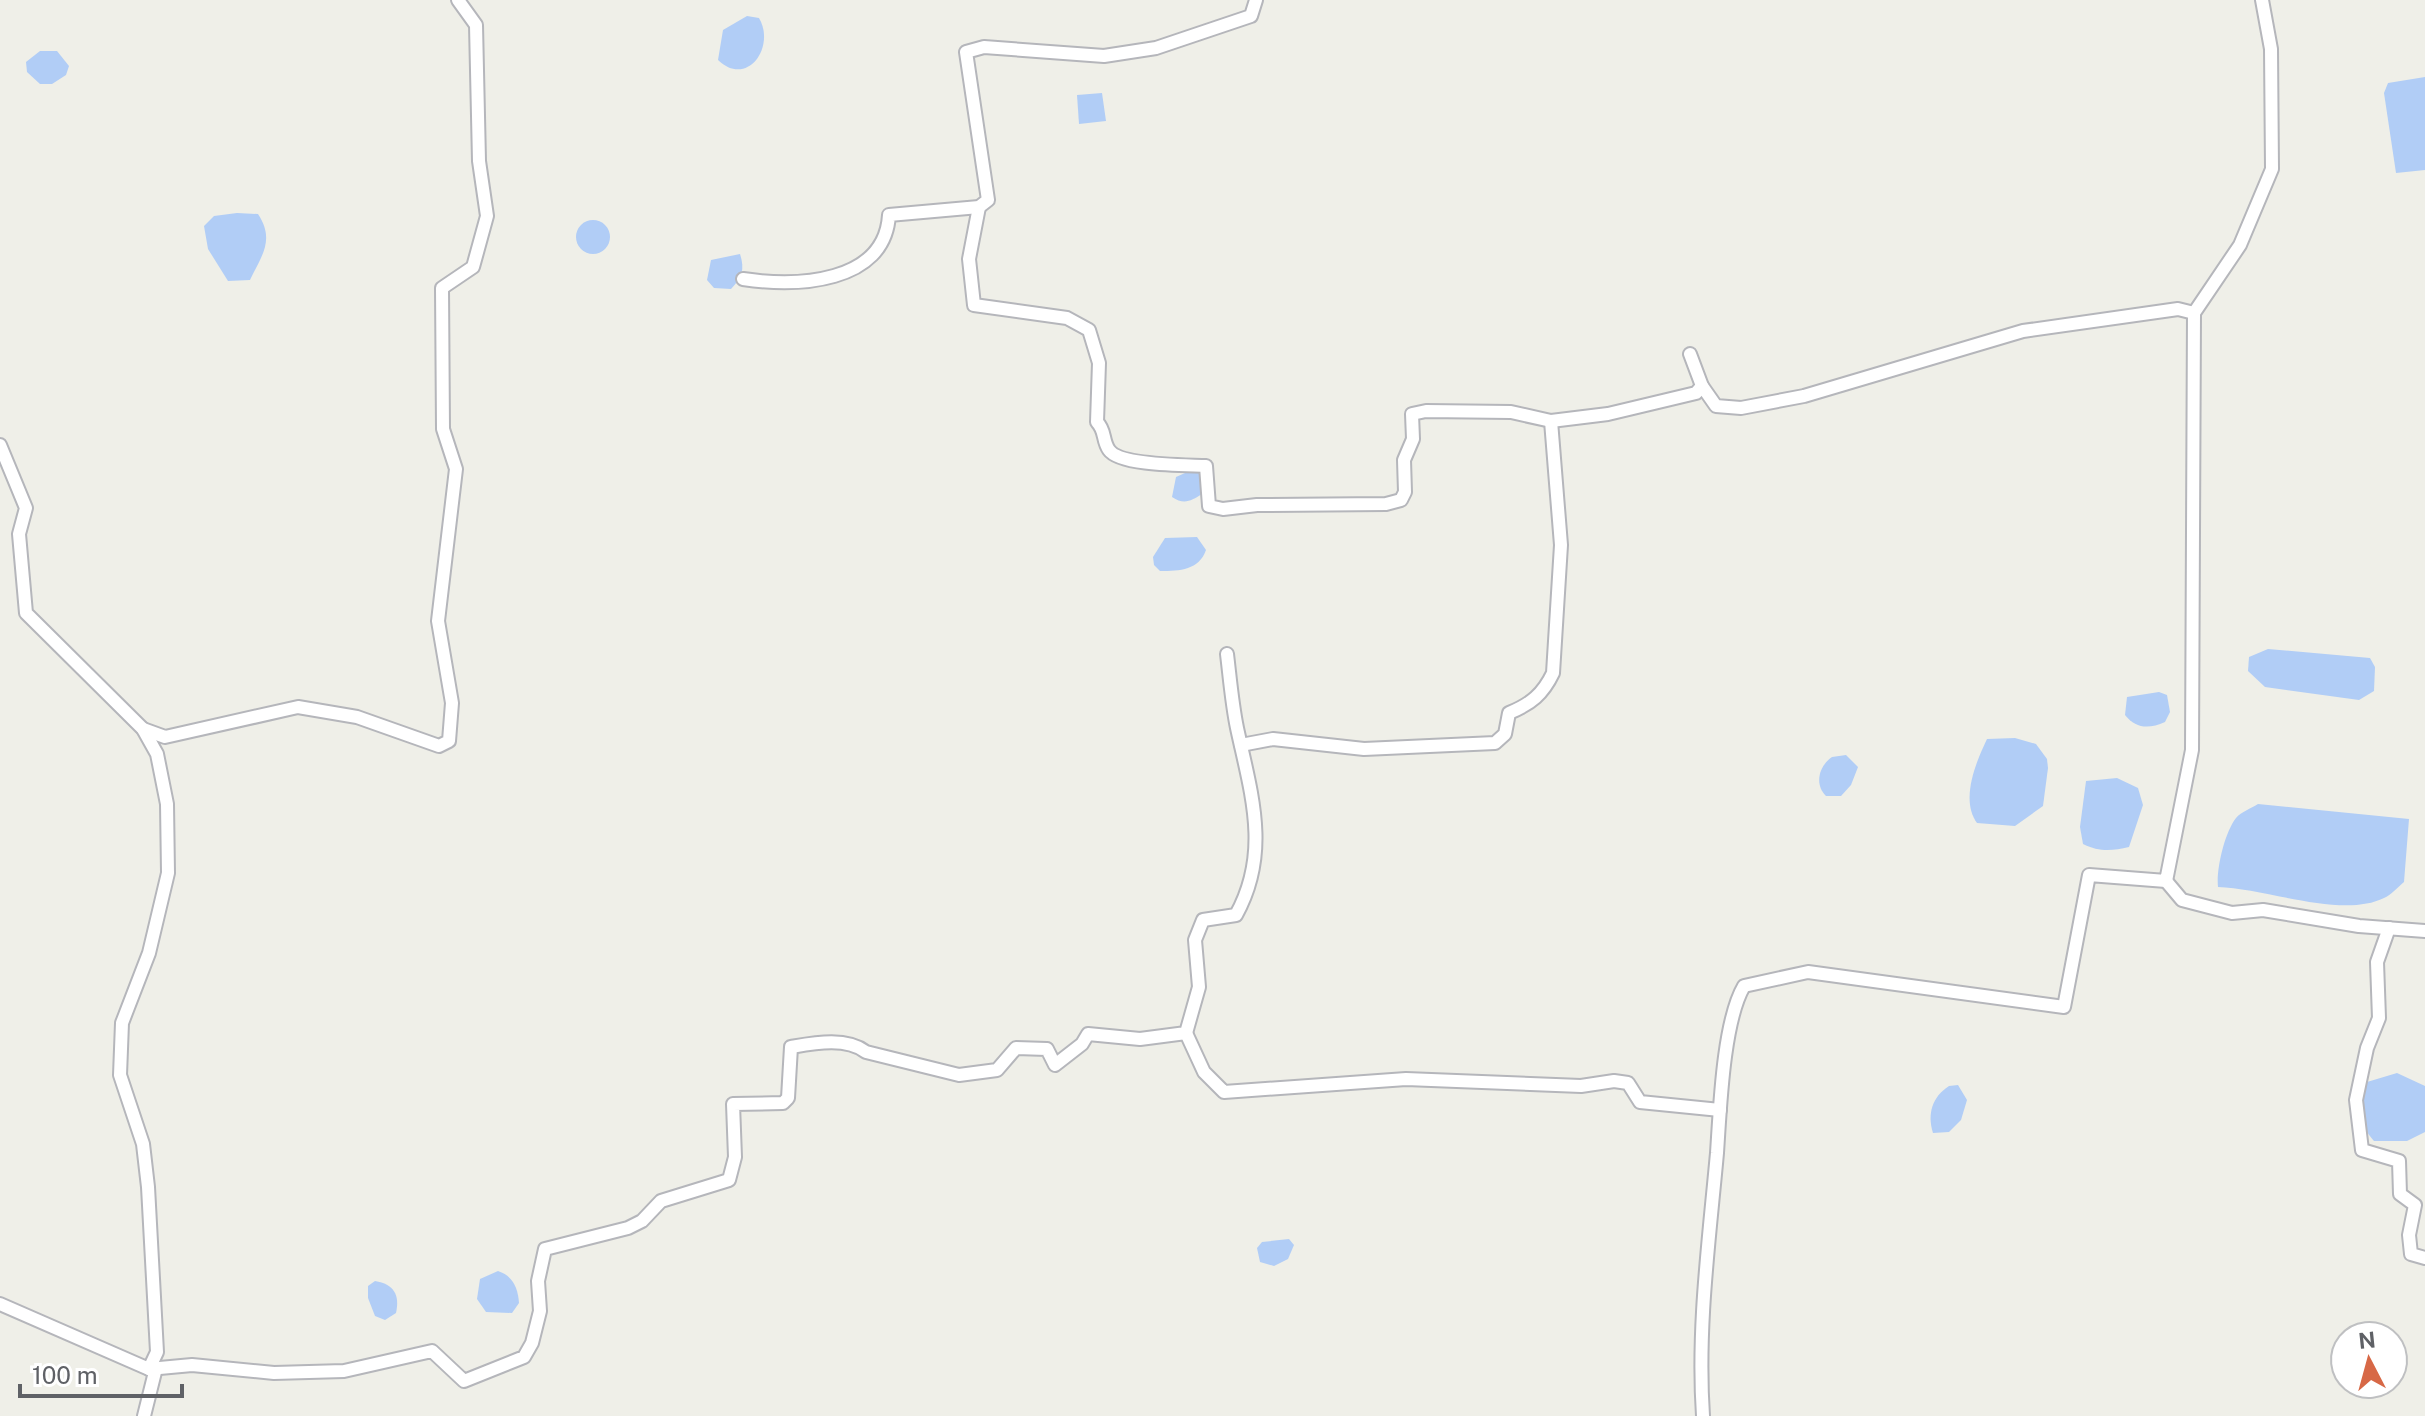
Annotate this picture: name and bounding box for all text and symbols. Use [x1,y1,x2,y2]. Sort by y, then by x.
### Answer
north arrow [2329,1320,2409,1400]
text: N [2357,1326,2377,1354]
scale bar [20,1348,182,1398]
text: 100 m [32,1361,98,1389]

